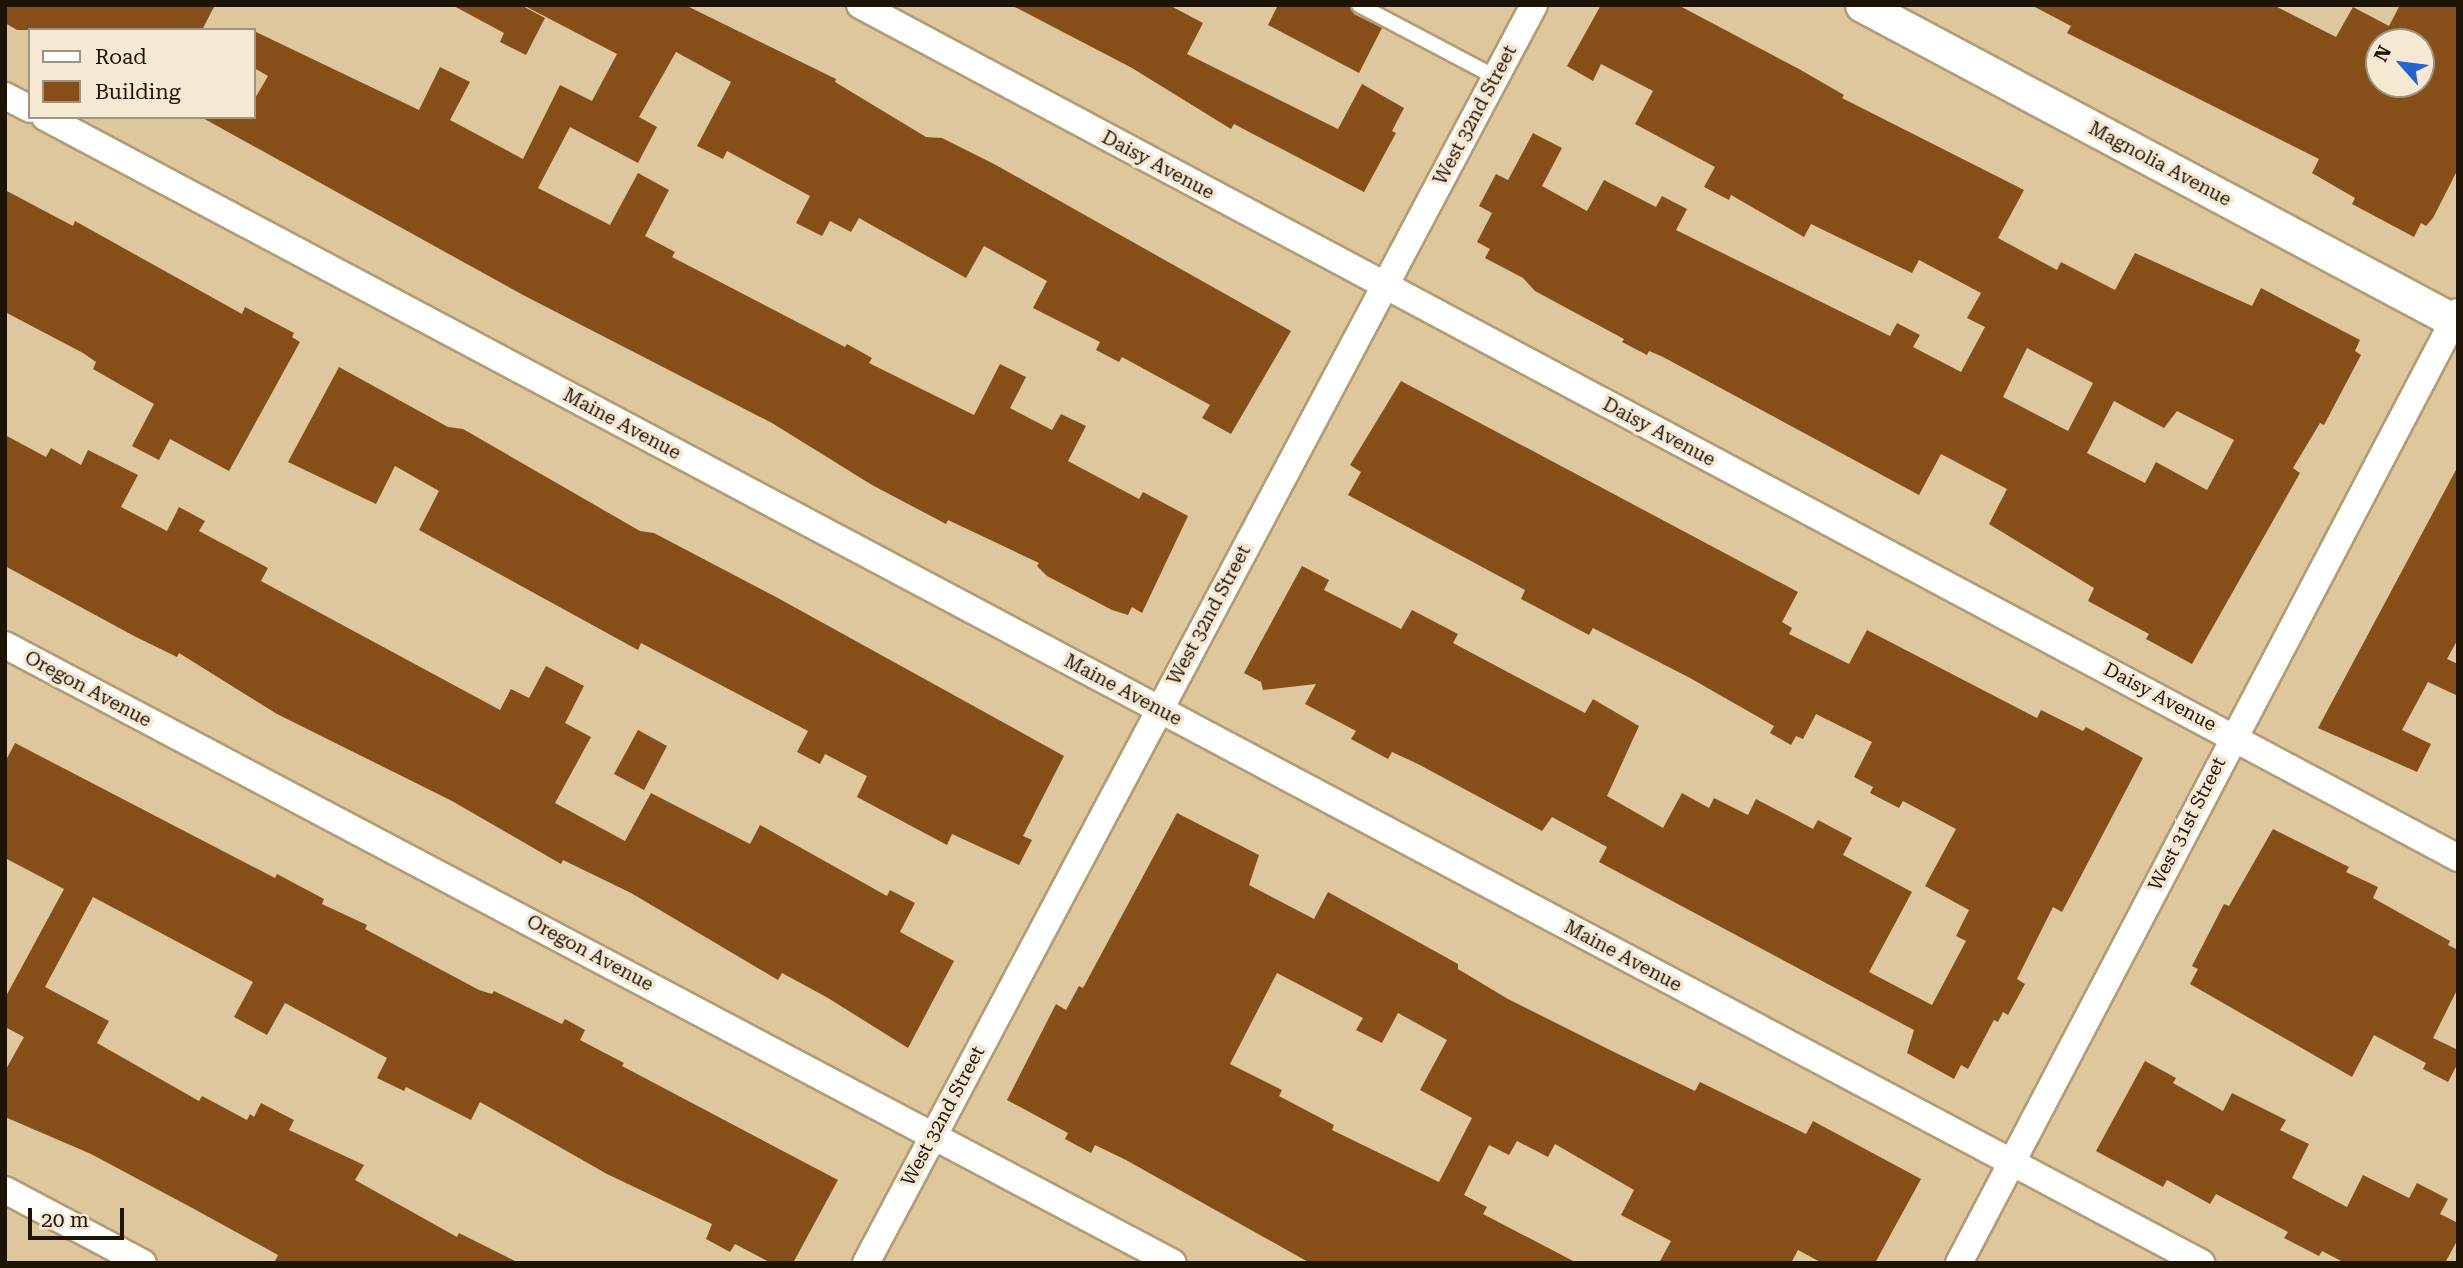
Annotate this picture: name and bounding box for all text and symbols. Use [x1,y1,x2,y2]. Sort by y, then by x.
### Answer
legend [28,28,256,119]
north arrow [2365,28,2435,98]
street label: West 32nd Street [1429,41,1521,189]
text: N [2369,42,2396,66]
text: Road [95,45,147,69]
text: Building [95,80,181,104]
street label: Magnolia Avenue [2085,117,2235,211]
street label: Daisy Avenue [1098,126,1218,204]
street label: Maine Avenue [559,383,685,465]
street label: Daisy Avenue [1599,393,1719,471]
street label: West 32nd Street [1163,541,1255,689]
street label: Oregon Avenue [21,646,155,732]
street label: Maine Avenue [1060,649,1186,731]
street label: Daisy Avenue [2100,658,2220,736]
street label: West 31st Street [2144,754,2230,894]
street label: Oregon Avenue [523,910,657,996]
street label: Maine Avenue [1560,915,1686,997]
street label: West 32nd Street [897,1042,989,1190]
scale bar [32,1194,128,1238]
text: 20 m [41,1208,89,1232]

